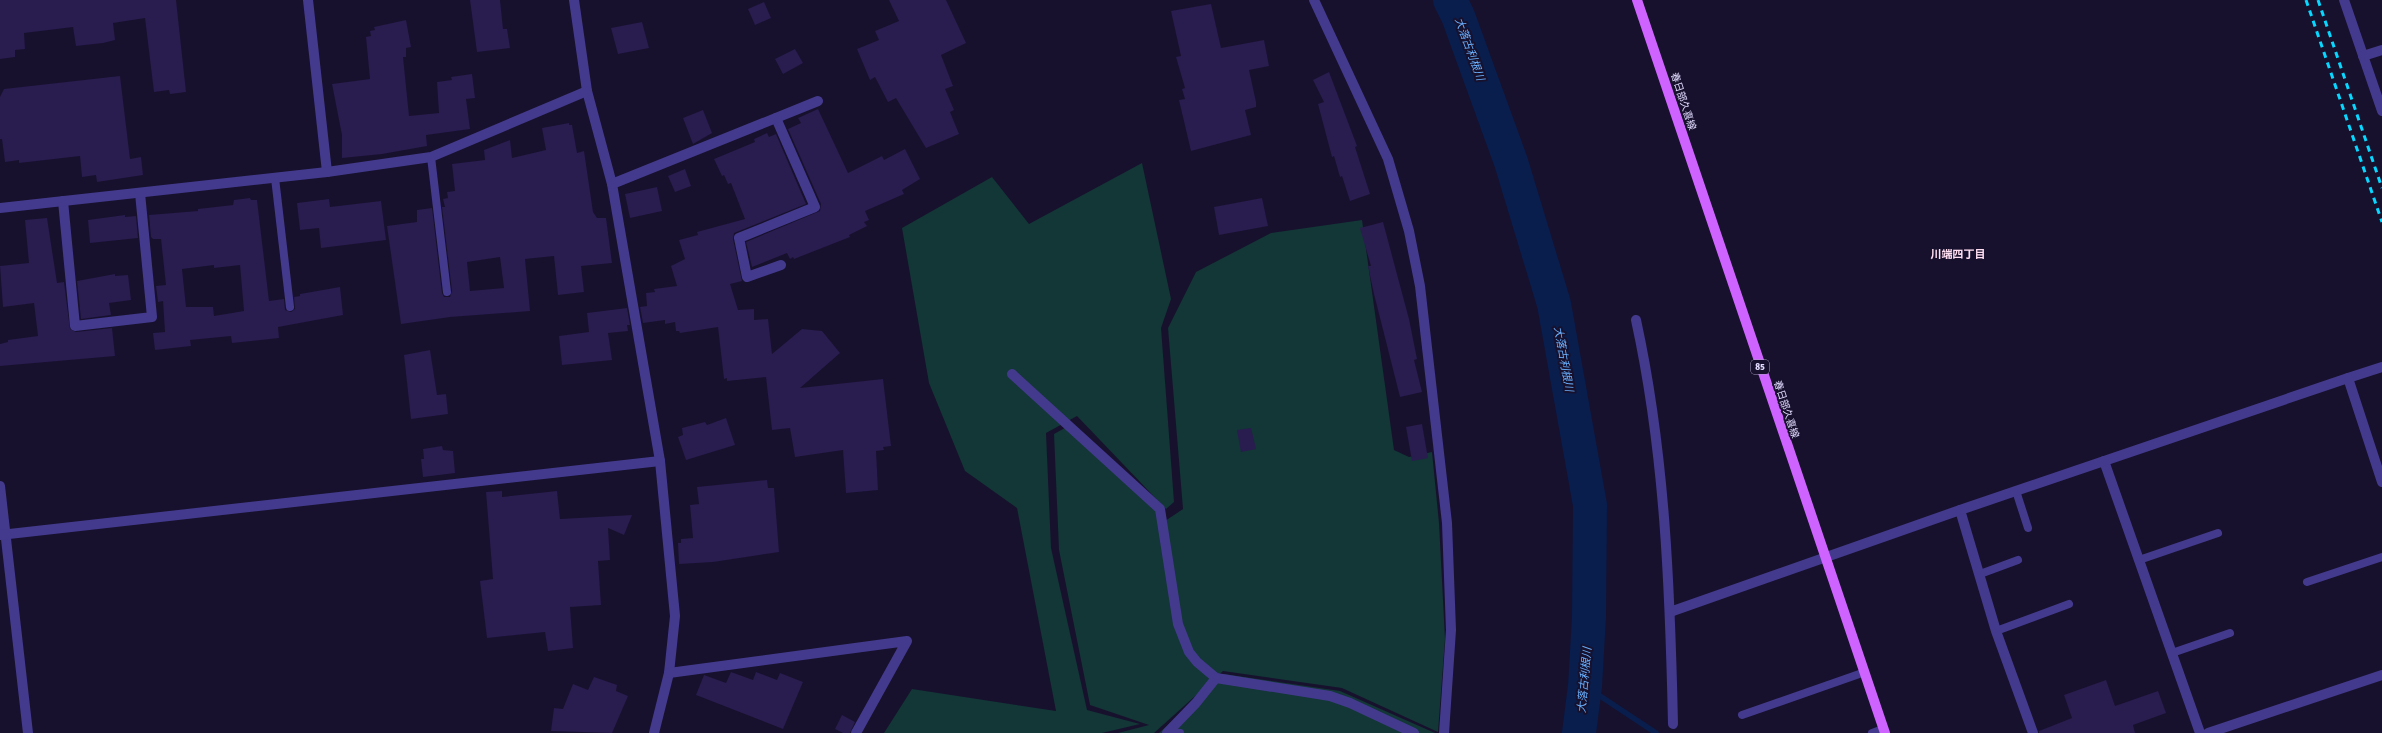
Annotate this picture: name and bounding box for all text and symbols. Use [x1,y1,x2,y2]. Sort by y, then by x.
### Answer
water label: 大落古利根川 [1452,16,1487,83]
street label: 春日部久喜線 [1668,71,1698,132]
district label: 川端四丁目 [1931,248,1986,261]
water label: 大落古利根川 [1551,325,1576,394]
road number: 85 [1751,360,1769,374]
street label: 春日部久喜線 [1771,379,1801,440]
water label: 大落古利根川 [1575,646,1594,713]

